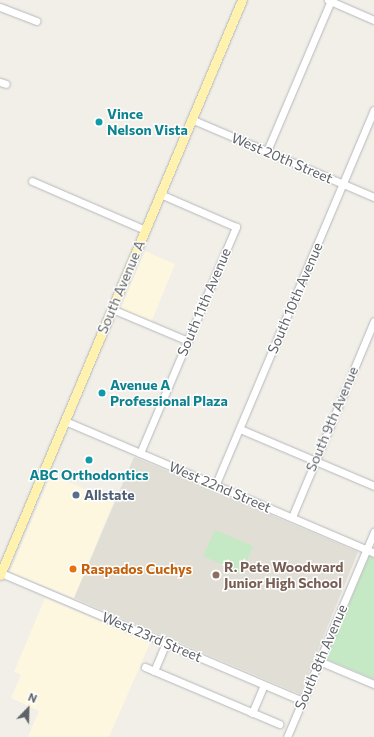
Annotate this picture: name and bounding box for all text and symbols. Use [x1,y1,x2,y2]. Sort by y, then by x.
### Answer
place label: Vince Nelson Vista [107,106,188,138]
marker: Vince Nelson Vista [94,117,104,127]
street label: West 20th Street [229,129,335,187]
street label: South Avenue A [94,238,148,336]
street label: South 10th Avenue [264,240,326,356]
street label: South 11th Avenue [174,245,234,359]
street label: South 9th Avenue [302,364,362,474]
place label: Avenue A Professional Plaza [110,377,228,410]
marker: Avenue A Professional Plaza [97,388,107,398]
marker: ABC Orthodontics [84,455,94,465]
street label: West 22nd Street [166,458,274,516]
place label: ABC Orthodontics [30,467,148,483]
place label: Allstate [84,487,135,503]
marker: Allstate [71,490,81,500]
place label: R. Pete Woodward Junior High School [224,559,343,592]
place label: Raspados Cuchys [81,561,192,577]
marker: Raspados Cuchys [68,564,78,574]
marker: R. Pete Woodward Junior High School [211,570,221,580]
street label: South 8th Avenue [291,602,351,712]
street label: West 23rd Street [100,608,204,666]
north arrow [8,689,48,729]
text: N [27,690,39,705]

